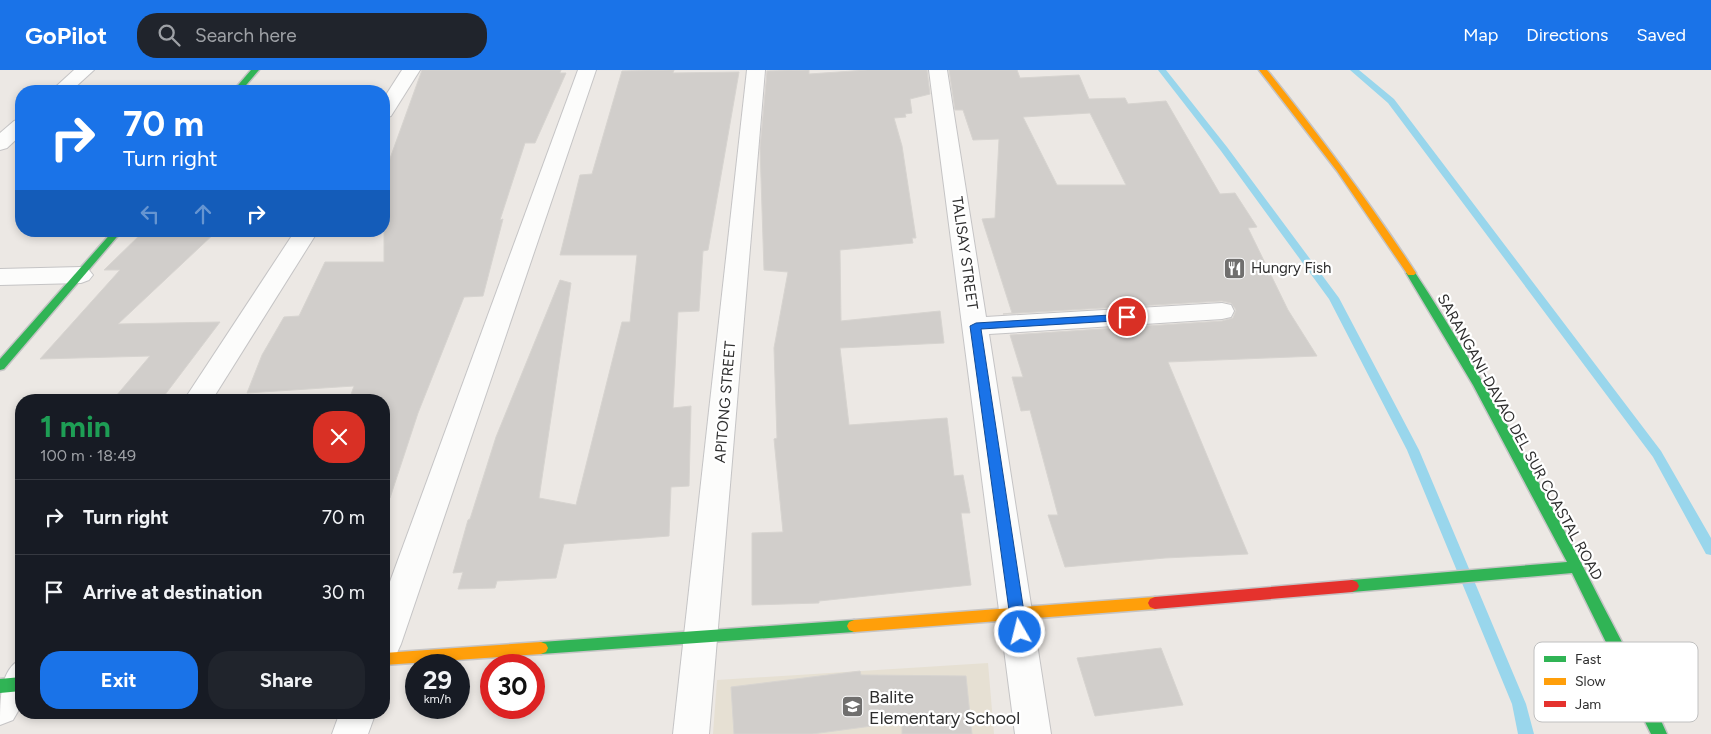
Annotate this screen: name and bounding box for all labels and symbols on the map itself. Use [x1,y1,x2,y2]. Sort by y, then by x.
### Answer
street label: TALISAY STREET [948,195,982,311]
restaurant icon: Hungry Fish [1223,256,1247,280]
place label: Hungry Fish [1251,259,1331,277]
street label: SARANGANI-DAVAO DEL SUR COASTAL ROAD [1433,291,1607,583]
pin [1106,296,1148,338]
street label: APITONG STREET [711,340,739,464]
position arrow [993,605,1045,657]
legend [1534,642,1698,722]
text: Fast [1575,651,1601,668]
speed limit sign: 30 [480,654,545,719]
text: Slow [1575,673,1606,690]
place label: Balite Elementary School [869,686,1020,729]
school or university icon: Balite Elementary School [841,695,865,719]
text: Jam [1575,696,1601,713]

